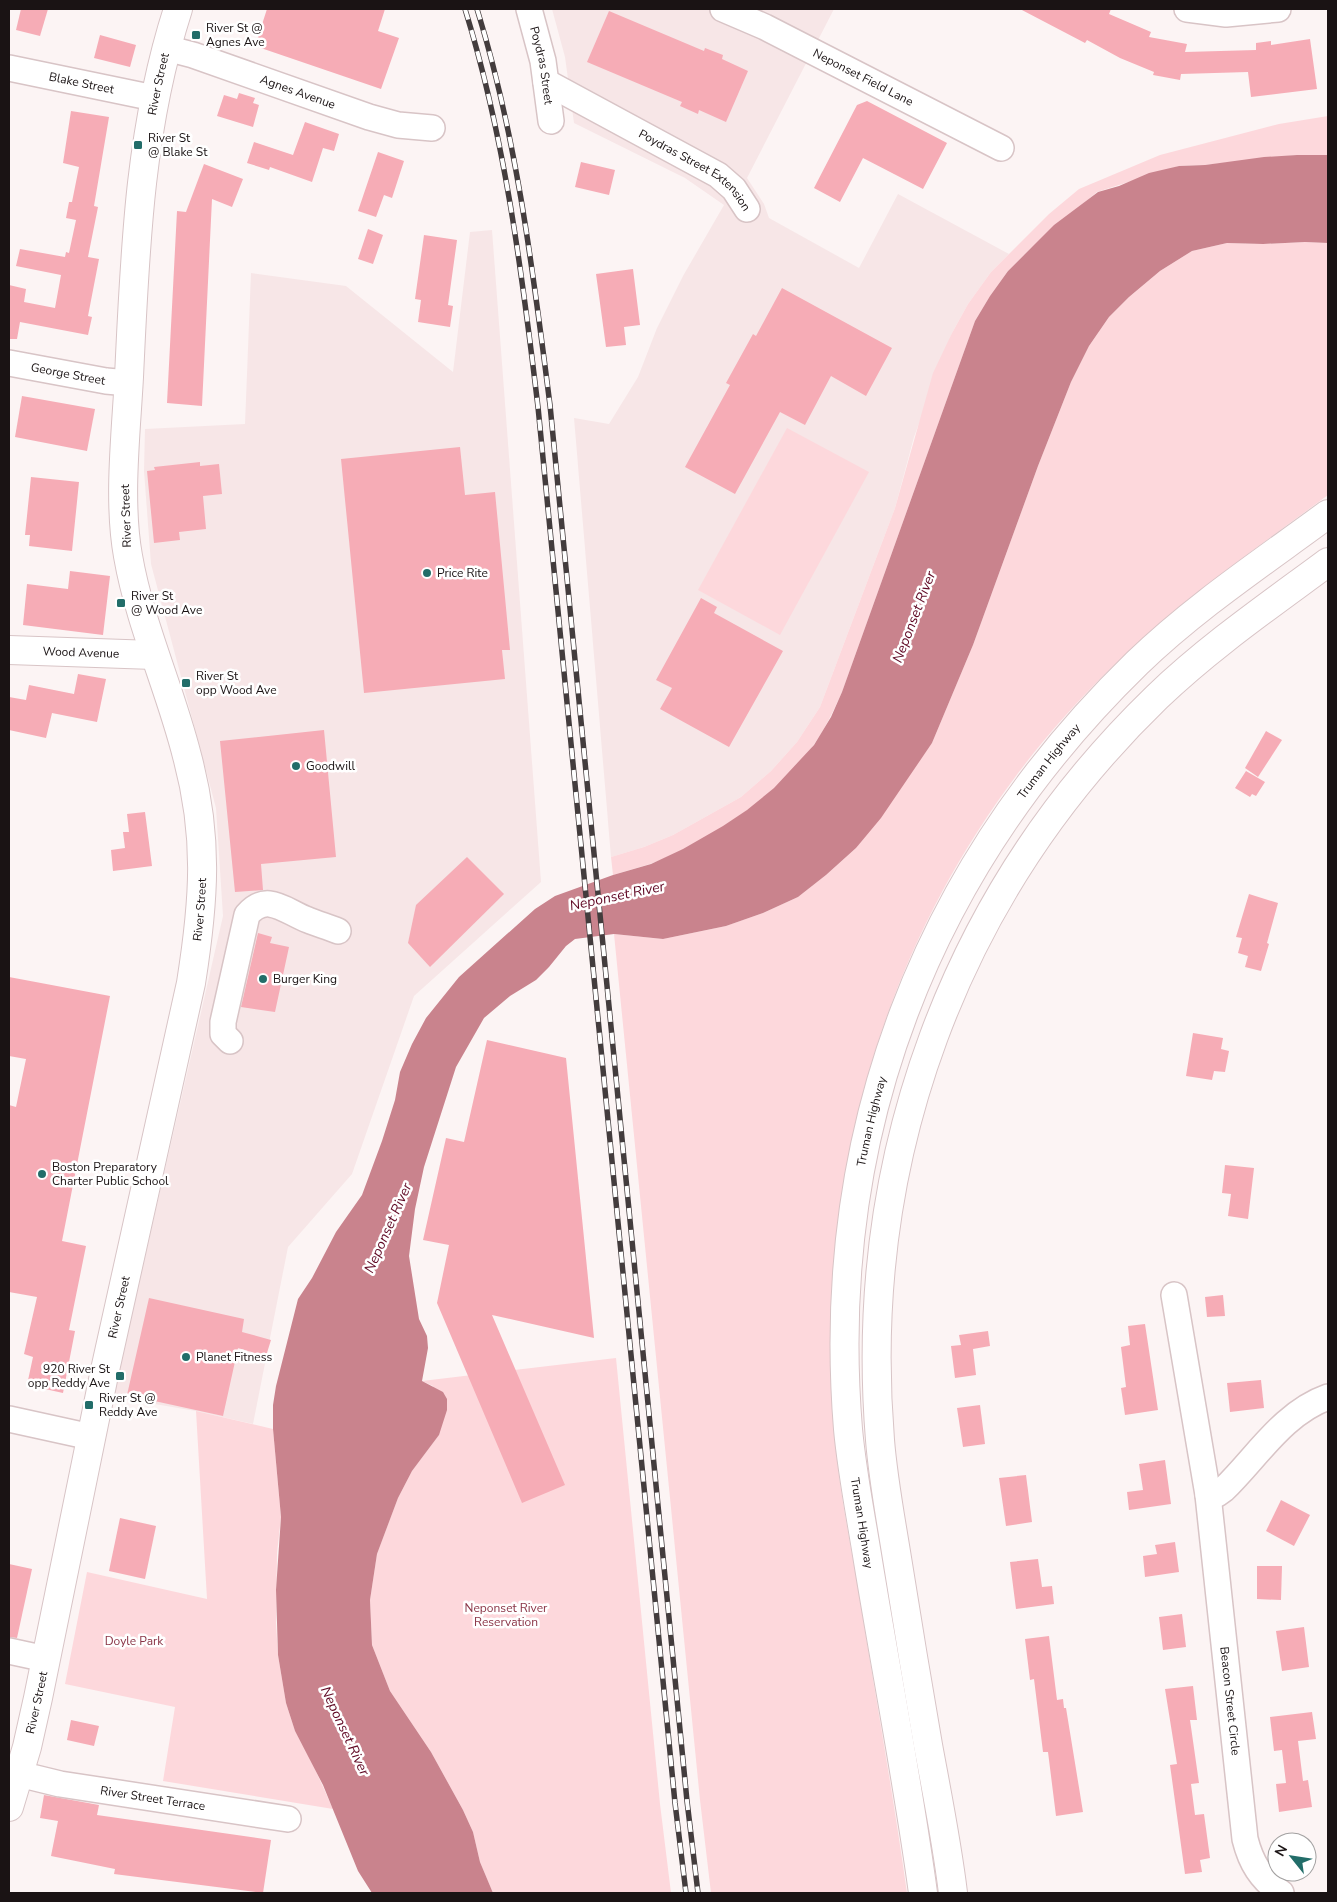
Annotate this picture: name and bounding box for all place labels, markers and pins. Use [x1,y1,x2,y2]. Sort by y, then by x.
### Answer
place label: River St @ Agnes Ave [206,20,265,50]
marker: River St @ Agnes Ave [190,29,202,41]
place label: River St @ Blake St [148,130,208,160]
marker: River St @ Blake St [132,139,144,151]
place label: Price Rite [437,565,488,581]
marker: Price Rite [421,567,433,579]
place label: River St @ Wood Ave [131,588,202,618]
marker: River St @ Wood Ave [115,597,127,609]
place label: River St opp Wood Ave [196,668,277,698]
marker: River St opp Wood Ave [180,677,192,689]
place label: Goodwill [306,758,355,774]
marker: Goodwill [290,760,302,772]
place label: Burger King [273,971,337,987]
marker: Burger King [257,973,269,985]
place label: Boston Preparatory Charter Public School [52,1159,169,1189]
marker: Boston Preparatory Charter Public School [36,1168,48,1180]
place label: Planet Fitness [196,1349,273,1365]
marker: Planet Fitness [180,1351,192,1363]
place label: 920 River St opp Reddy Ave [28,1361,111,1391]
marker: 920 River St opp Reddy Ave [114,1370,126,1382]
place label: River St @ Reddy Ave [99,1390,157,1420]
marker: River St @ Reddy Ave [83,1399,95,1411]

